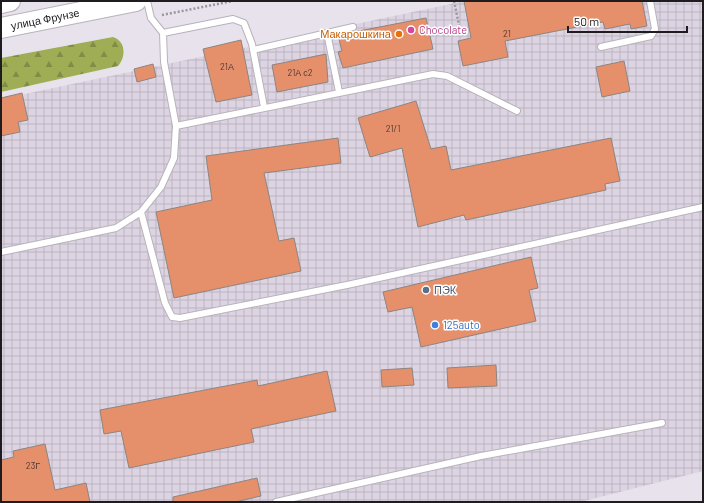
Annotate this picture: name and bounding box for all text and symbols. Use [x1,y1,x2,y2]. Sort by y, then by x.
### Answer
street label: улица Фрунзе [10,5,80,32]
scale bar [568,8,687,34]
text: 50 m [574,14,599,28]
place label: Chocolate [419,23,467,36]
marker: Chocolate [406,25,416,35]
place label: Макарошкина [320,27,392,40]
house number: 21 [503,28,511,39]
marker: Макарошкина [394,29,404,39]
house number: 21А [220,61,234,72]
house number: 21А с2 [288,67,313,78]
house number: 21/1 [386,123,400,134]
place label: ПЭК [434,283,457,296]
marker: ПЭК [421,285,431,295]
place label: 125auto [443,318,480,331]
marker: 125auto [430,320,440,330]
house number: 23Г [26,460,40,471]

